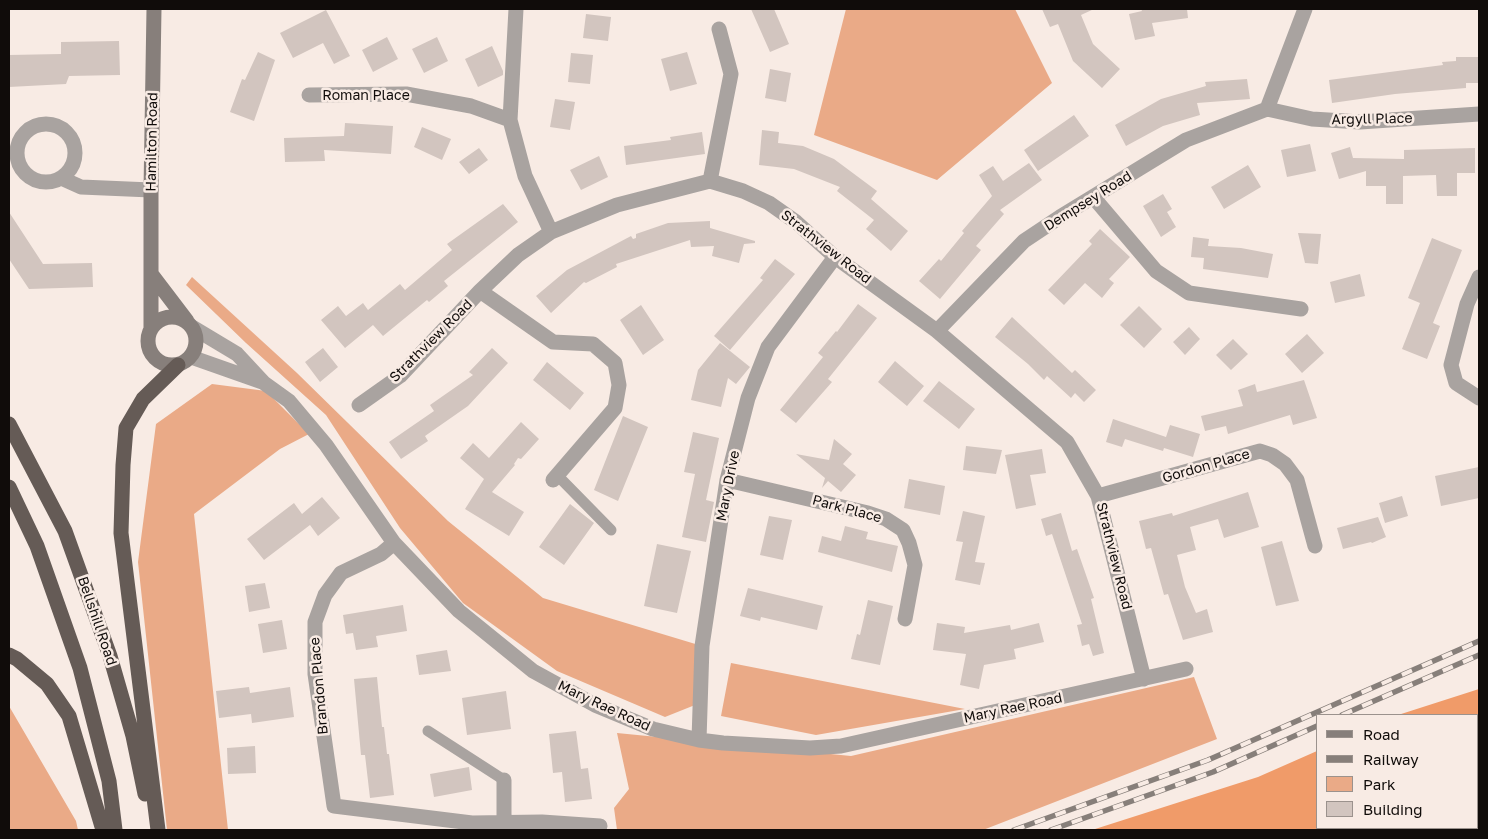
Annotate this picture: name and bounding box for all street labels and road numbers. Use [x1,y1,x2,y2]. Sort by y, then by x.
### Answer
street label: Roman Place [322,88,410,104]
street label: Hamilton Road [143,92,161,192]
street label: Argyll Place [1331,110,1413,128]
street label: Dempsey Road [1041,167,1135,235]
street label: Strathview Road [777,207,875,287]
street label: Strathview Road [386,296,476,386]
street label: Gordon Place [1160,446,1252,486]
street label: Mary Drive [713,449,743,523]
street label: Park Place [810,492,884,526]
street label: Strathview Road [1093,501,1135,611]
street label: Bellshill Road [74,574,120,668]
street label: Brandon Place [306,637,332,735]
street label: Mary Rae Road [555,677,653,735]
street label: Mary Rae Road [962,689,1064,727]

